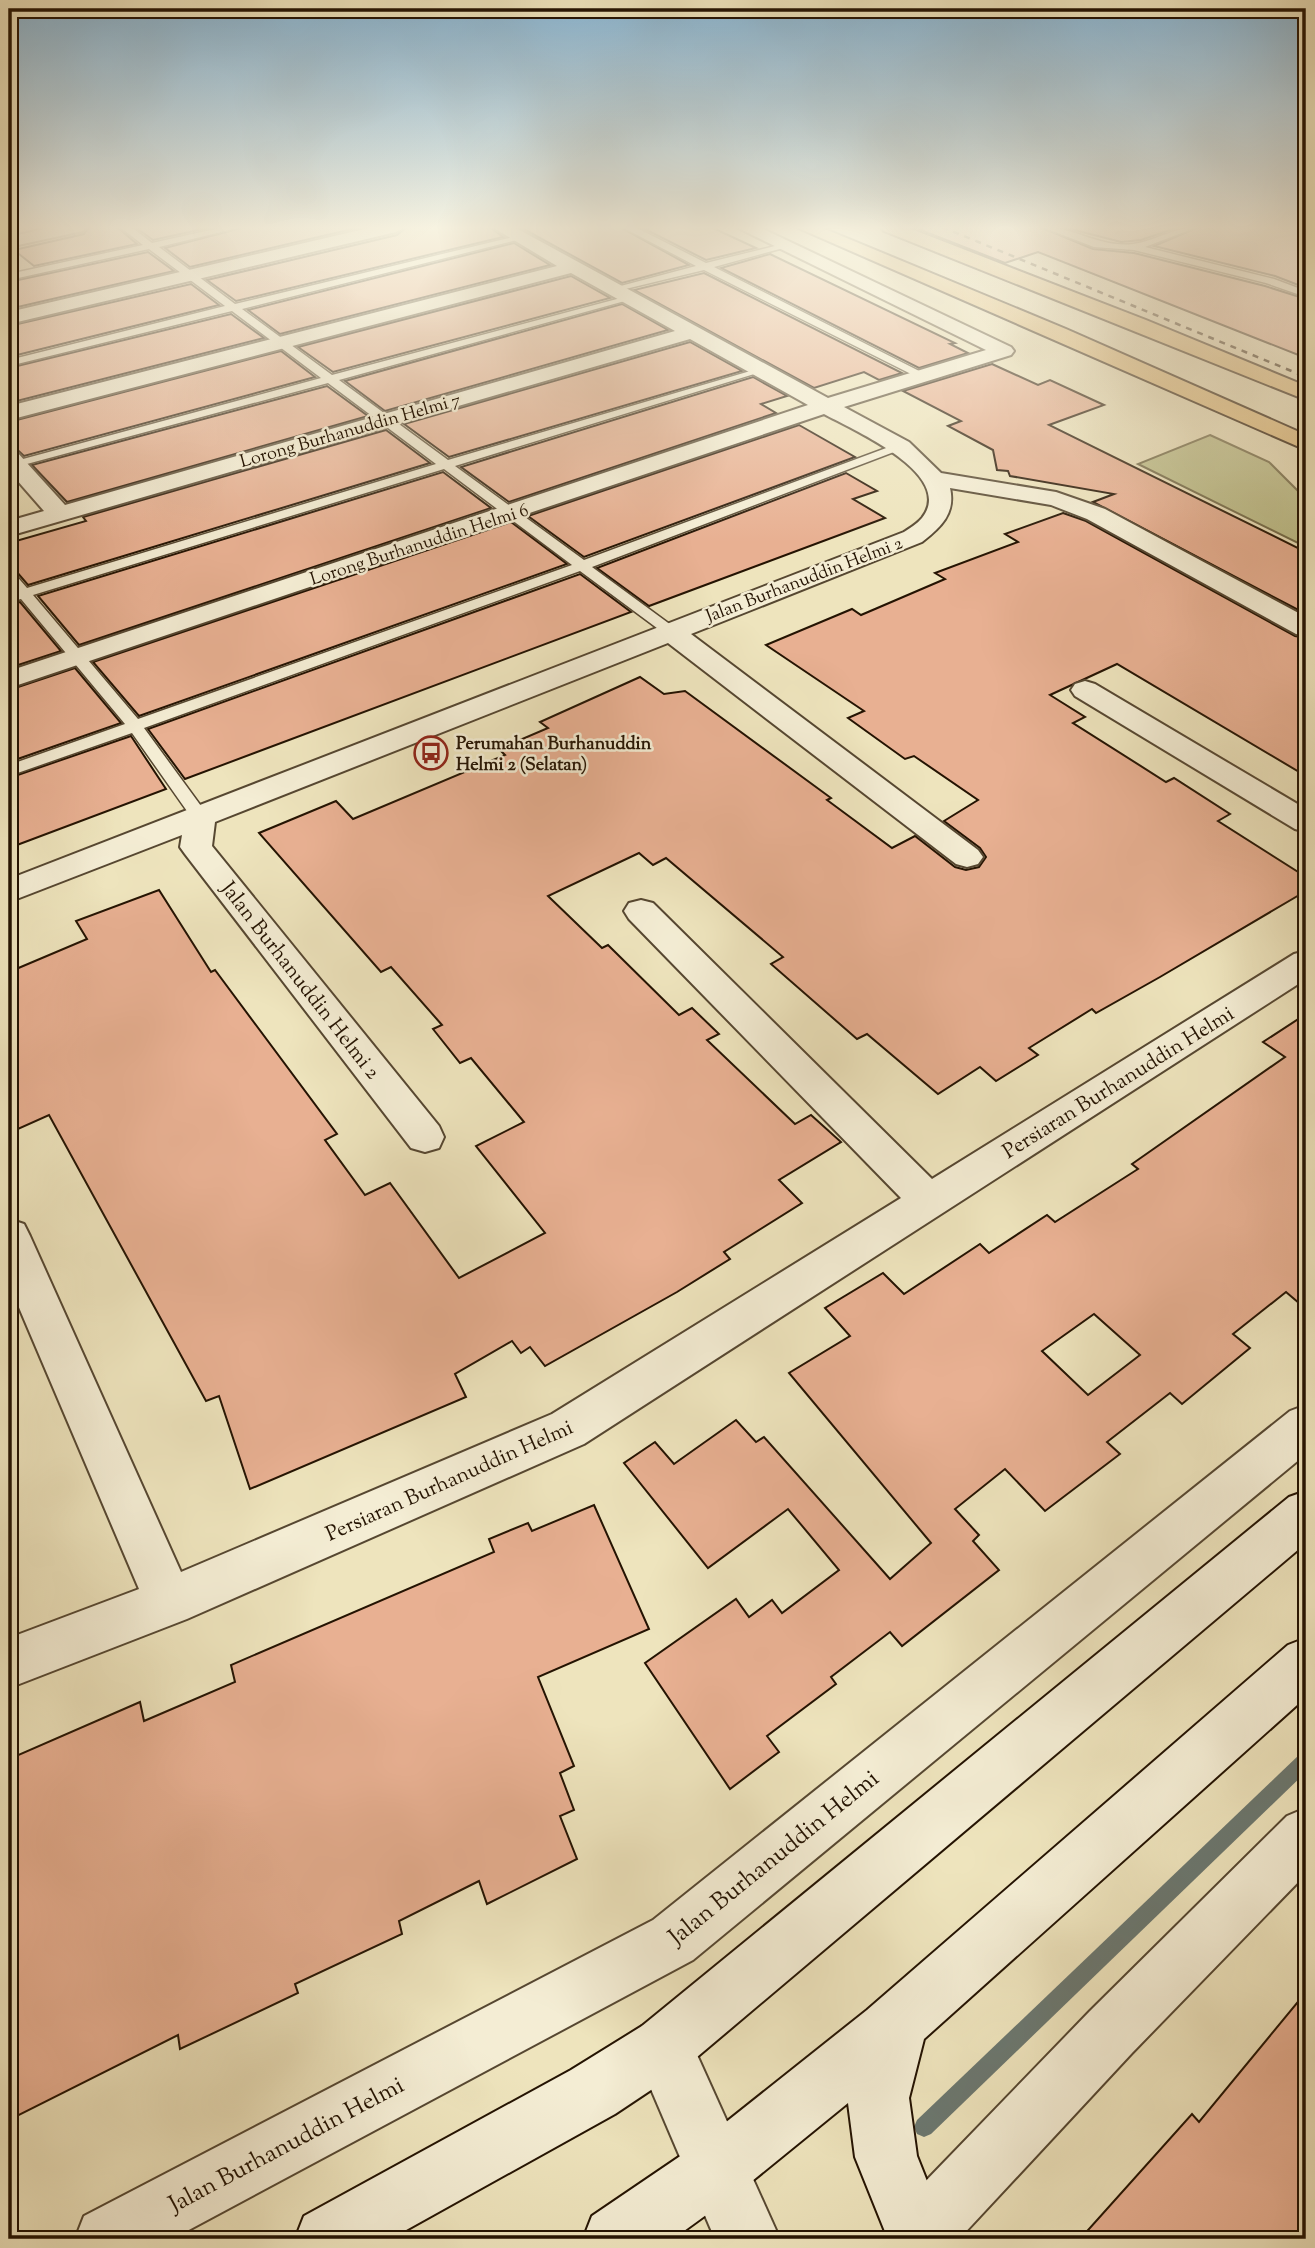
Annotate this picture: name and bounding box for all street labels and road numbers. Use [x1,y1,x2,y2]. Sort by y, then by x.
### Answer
street label: Lorong Burhanuddin Helmi 7 [237,388,464,476]
street label: Lorong Burhanuddin Helmi 6 [307,498,532,594]
street label: Jalan Burhanuddin Helmi 2 [702,531,907,631]
street label: Jalan Burhanuddin Helmi 2 [212,875,386,1087]
street label: Persiaran Burhanuddin Helmi [998,1000,1241,1167]
street label: Persiaran Burhanuddin Helmi [321,1414,578,1550]
street label: Jalan Burhanuddin Helmi [660,1763,887,1956]
street label: Jalan Burhanuddin Helmi [161,2069,411,2223]

